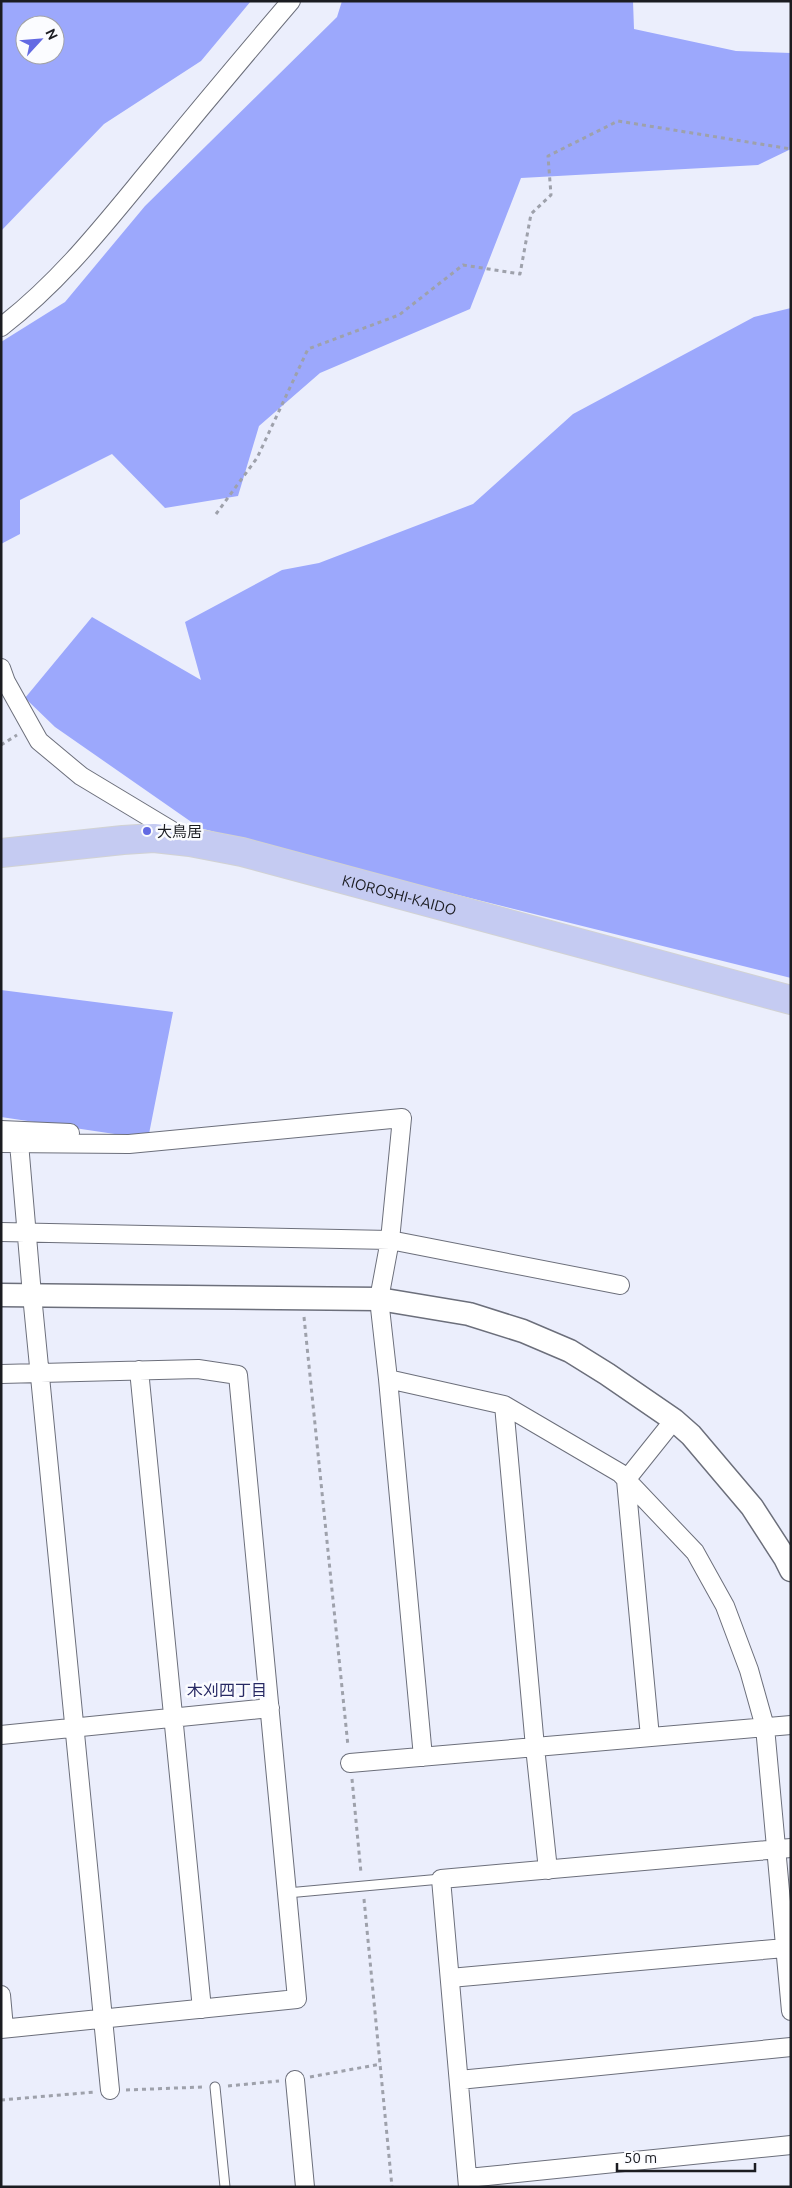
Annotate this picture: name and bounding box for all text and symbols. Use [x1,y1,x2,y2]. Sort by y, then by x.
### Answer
north arrow [15,15,65,65]
text: N [42,26,61,43]
place label: 大鳥居 [157,823,202,840]
marker: 大鳥居 [141,825,153,837]
street label: KIOROSHI-KAIDO [340,871,458,918]
district label: 木刈四丁目 [187,1681,267,1699]
scale bar [617,2140,754,2172]
text: 50 m [624,2149,657,2166]

